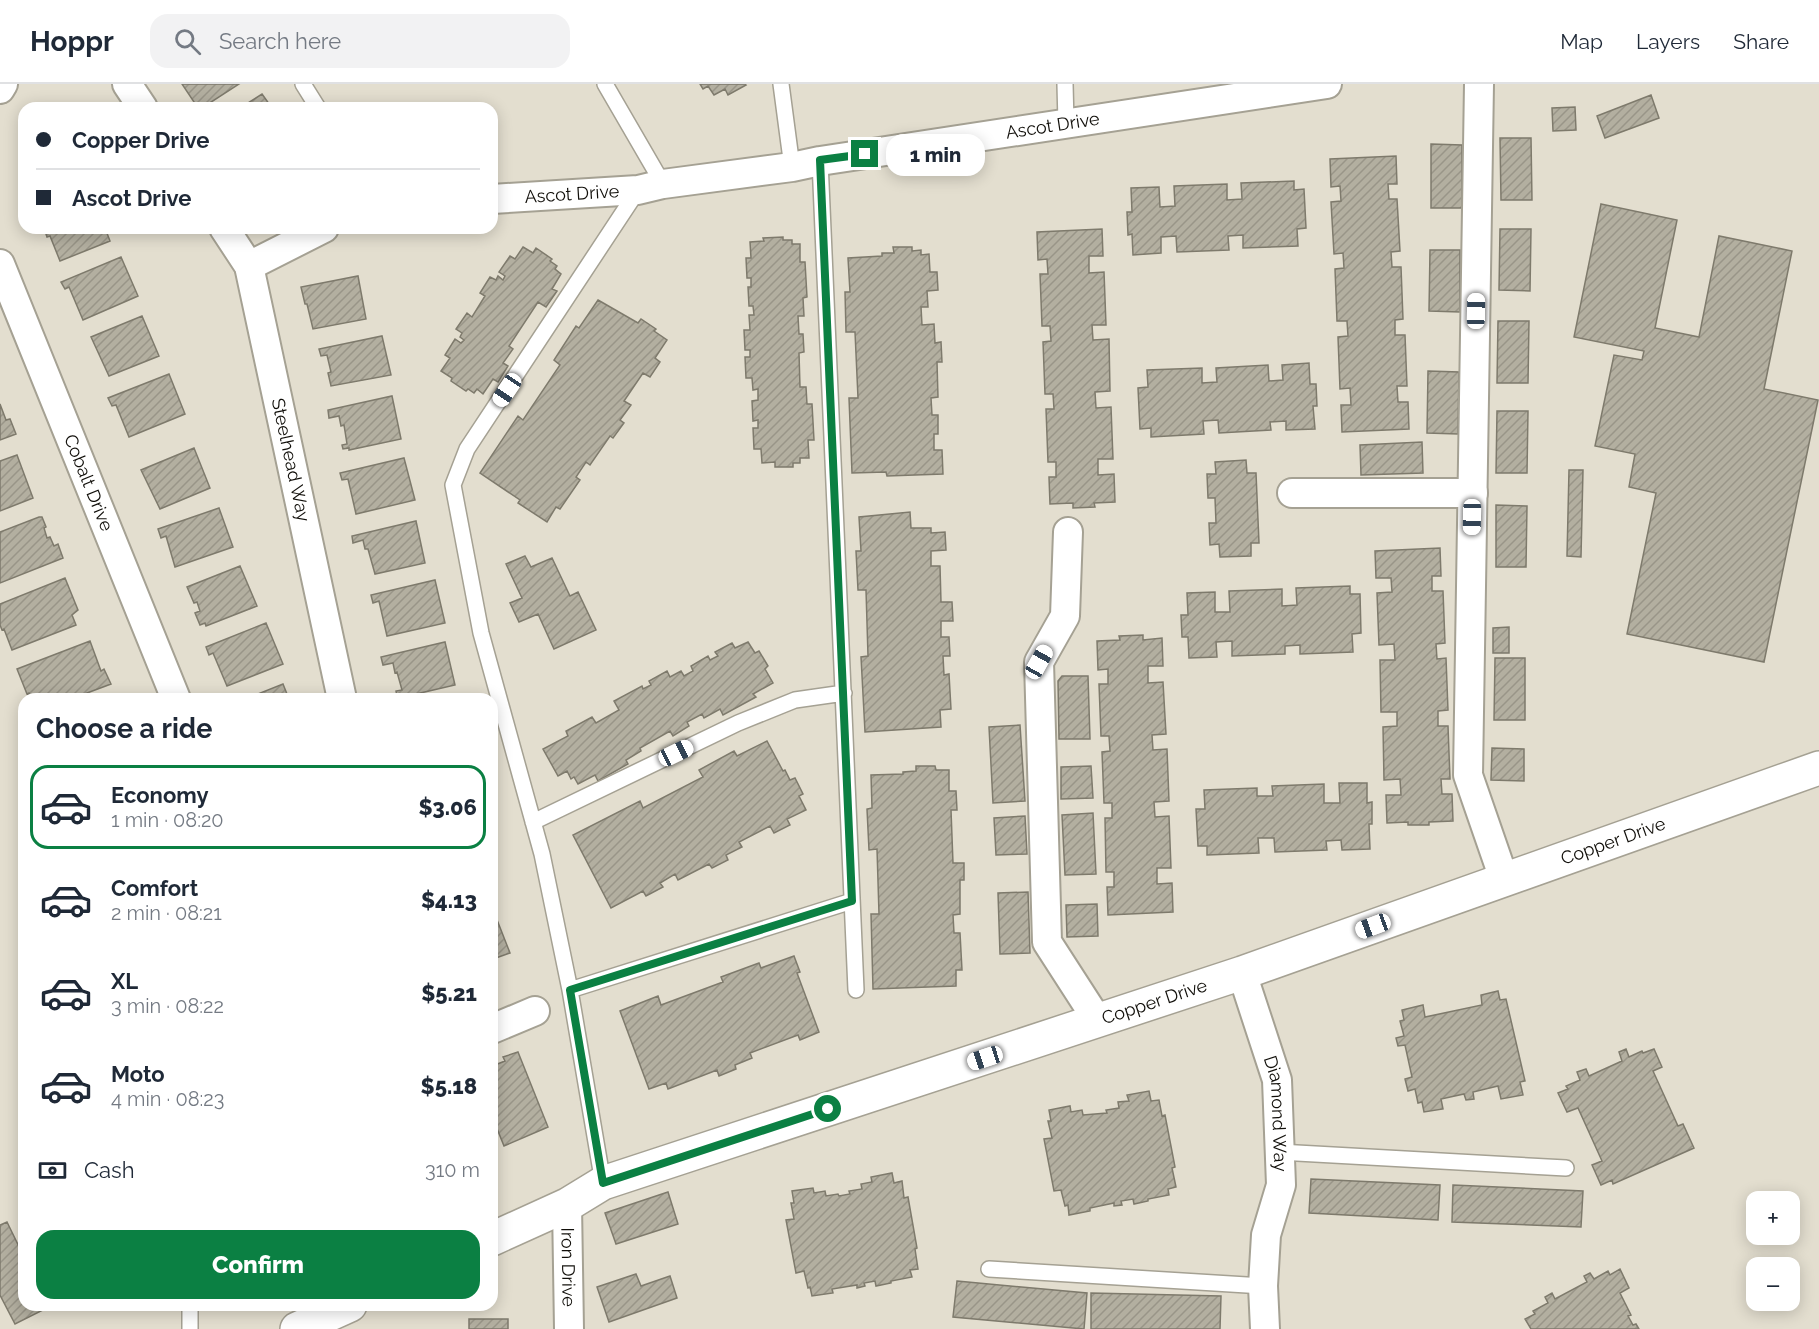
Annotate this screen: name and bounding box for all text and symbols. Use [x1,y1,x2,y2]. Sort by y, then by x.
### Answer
search box [150,14,570,68]
text: Hoppr [30,25,114,58]
icon: search [171,25,204,58]
text: Search here [219,28,341,54]
text: Map [1560,29,1603,54]
text: Layers [1636,29,1700,54]
text: Share [1733,29,1789,54]
street label: Ascot Drive [1004,108,1101,143]
text: Copper Drive [72,127,209,153]
callout: 1 min [886,133,985,175]
route end [851,140,878,167]
text: 1 min [910,143,961,167]
street label: Ascot Drive [524,180,620,207]
text: Ascot Drive [72,185,191,211]
car [1467,293,1485,329]
car [489,370,525,410]
street label: Steelhead Way [268,396,315,524]
street label: Cobalt Drive [60,431,118,534]
car [1463,499,1481,535]
car [1022,642,1056,682]
text: Choose a ride [36,713,212,744]
car [656,737,696,769]
icon: car [39,780,93,834]
text: Economy [111,782,209,808]
text: $3.06 [418,794,477,820]
text: 1 min · 08:20 [111,808,224,832]
street label: Copper Drive [1558,812,1668,869]
icon: car [39,873,93,927]
text: Comfort [111,875,198,901]
text: $4.13 [421,887,477,913]
text: 2 min · 08:21 [111,901,222,925]
car [1353,911,1393,941]
icon: car [39,966,93,1020]
text: XL [111,968,138,994]
street label: Copper Drive [1099,974,1210,1028]
text: $5.21 [421,980,477,1006]
text: 3 min · 08:22 [111,994,224,1018]
car [965,1044,1005,1072]
street label: Diamond Way [1260,1053,1291,1172]
icon: car [39,1059,93,1113]
text: Moto [111,1061,165,1087]
text: $5.18 [421,1073,477,1099]
text: 4 min · 08:23 [111,1087,224,1111]
route start [814,1095,841,1122]
icon: cash [36,1154,69,1187]
text: Cash [84,1157,135,1183]
text: 310 m [425,1158,480,1182]
map controls [1746,1191,1800,1311]
button: + [1746,1191,1800,1245]
street label: Iron Drive [557,1227,580,1307]
button: Confirm [36,1230,480,1299]
button: − [1746,1257,1800,1311]

